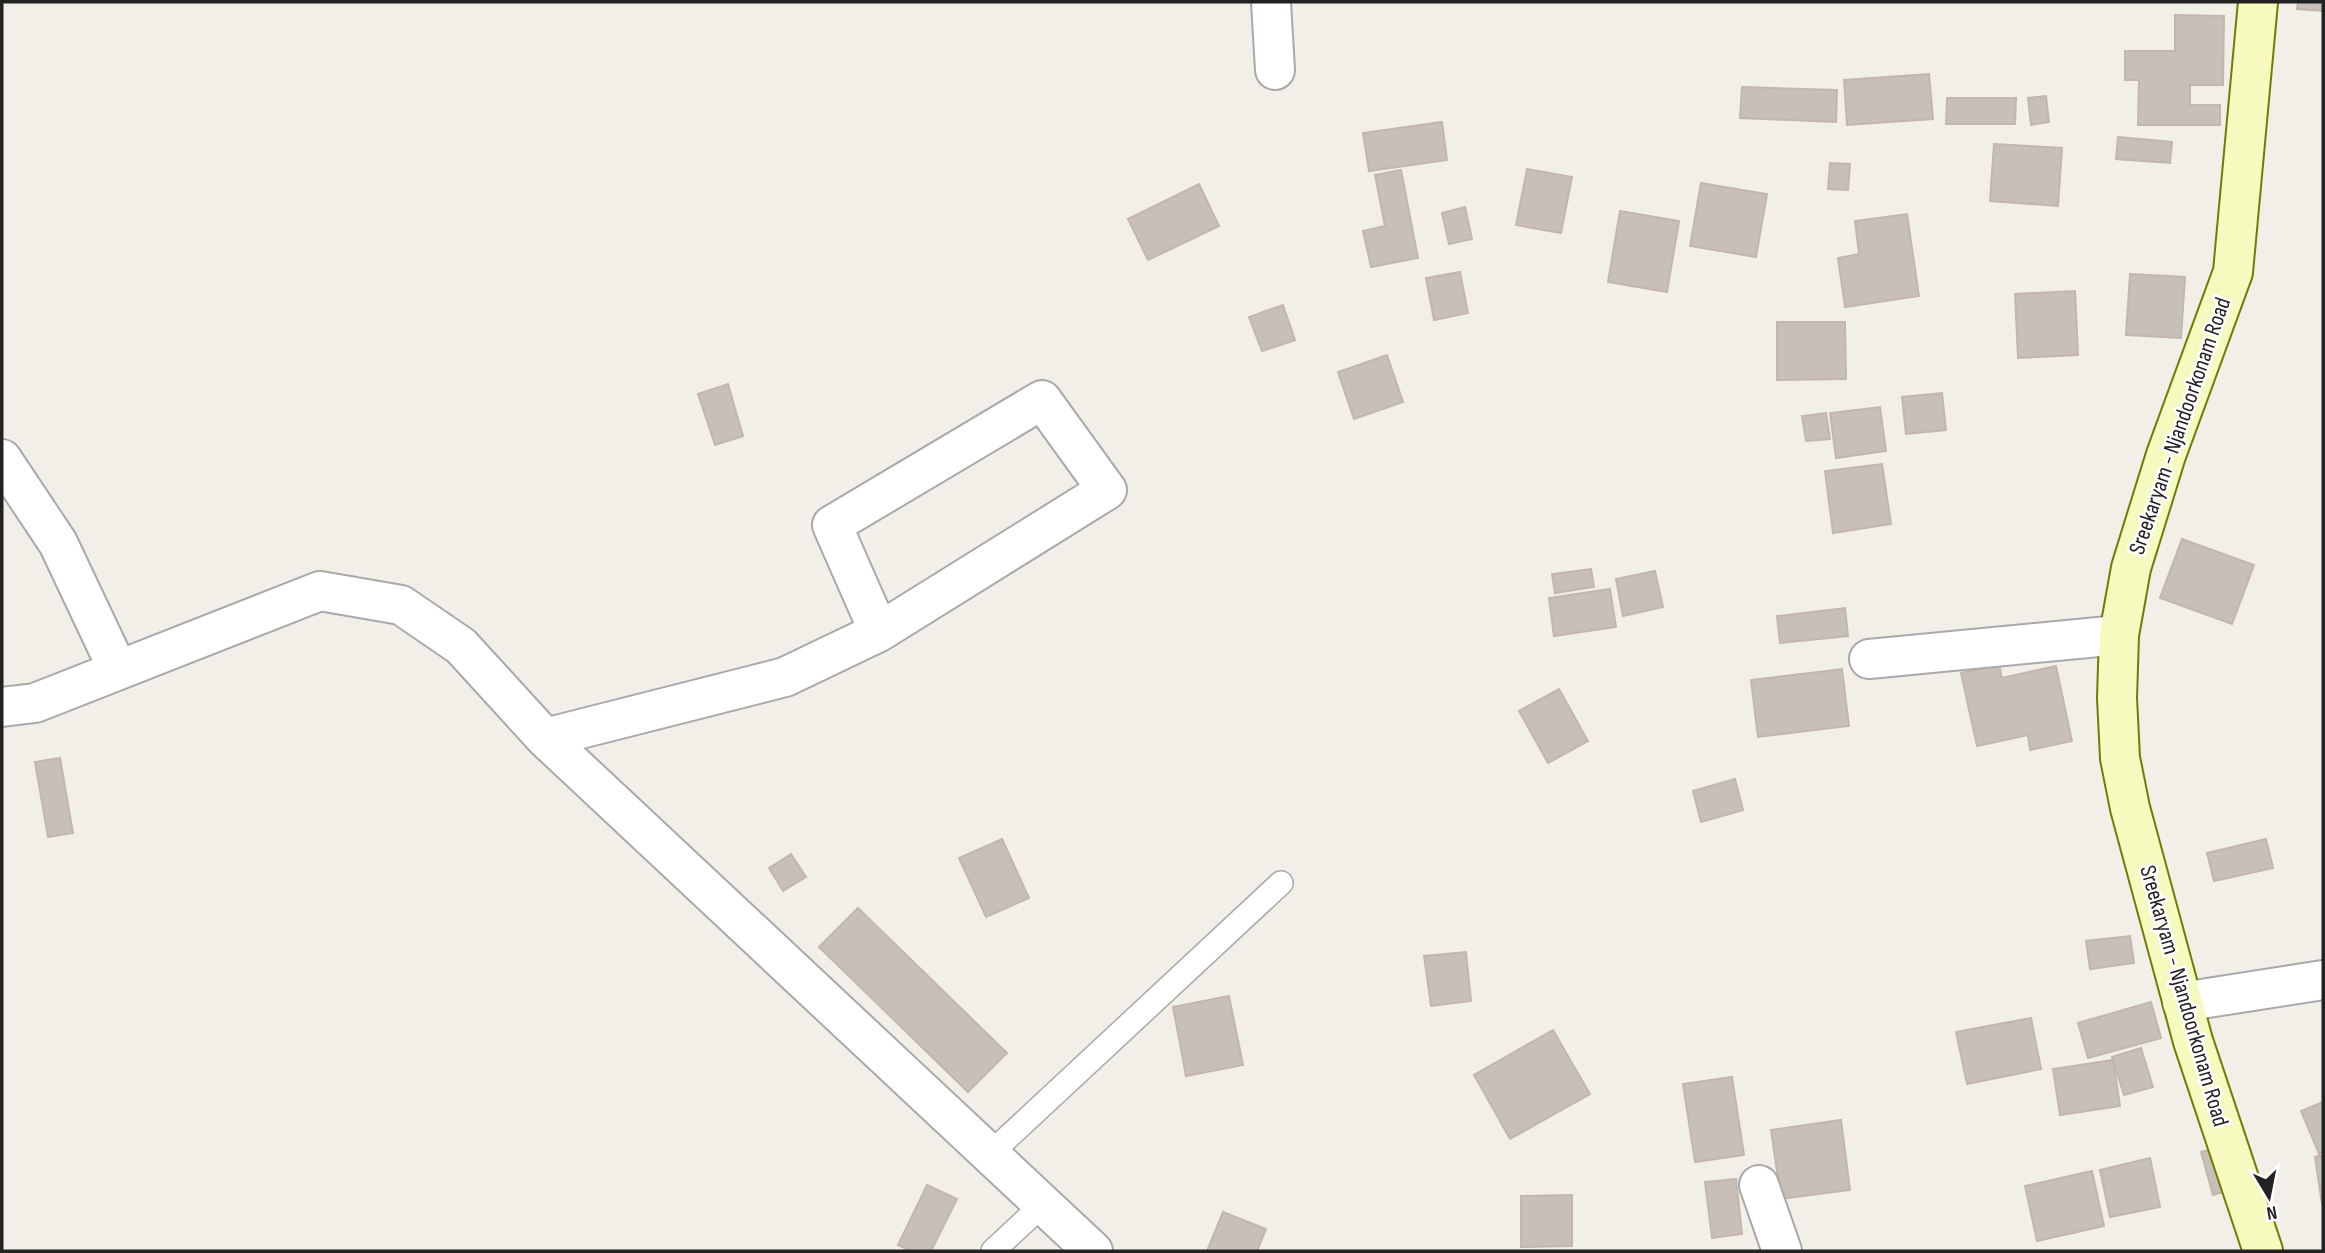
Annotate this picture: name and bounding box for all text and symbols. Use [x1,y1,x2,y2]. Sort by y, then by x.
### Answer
street label: Sreekaryam - Njandoorkonam Road [2123,294,2237,558]
street label: Sreekaryam - Njandoorkonam Road [2133,862,2235,1130]
north arrow [2234,1162,2304,1232]
text: N [2265,1200,2279,1224]

